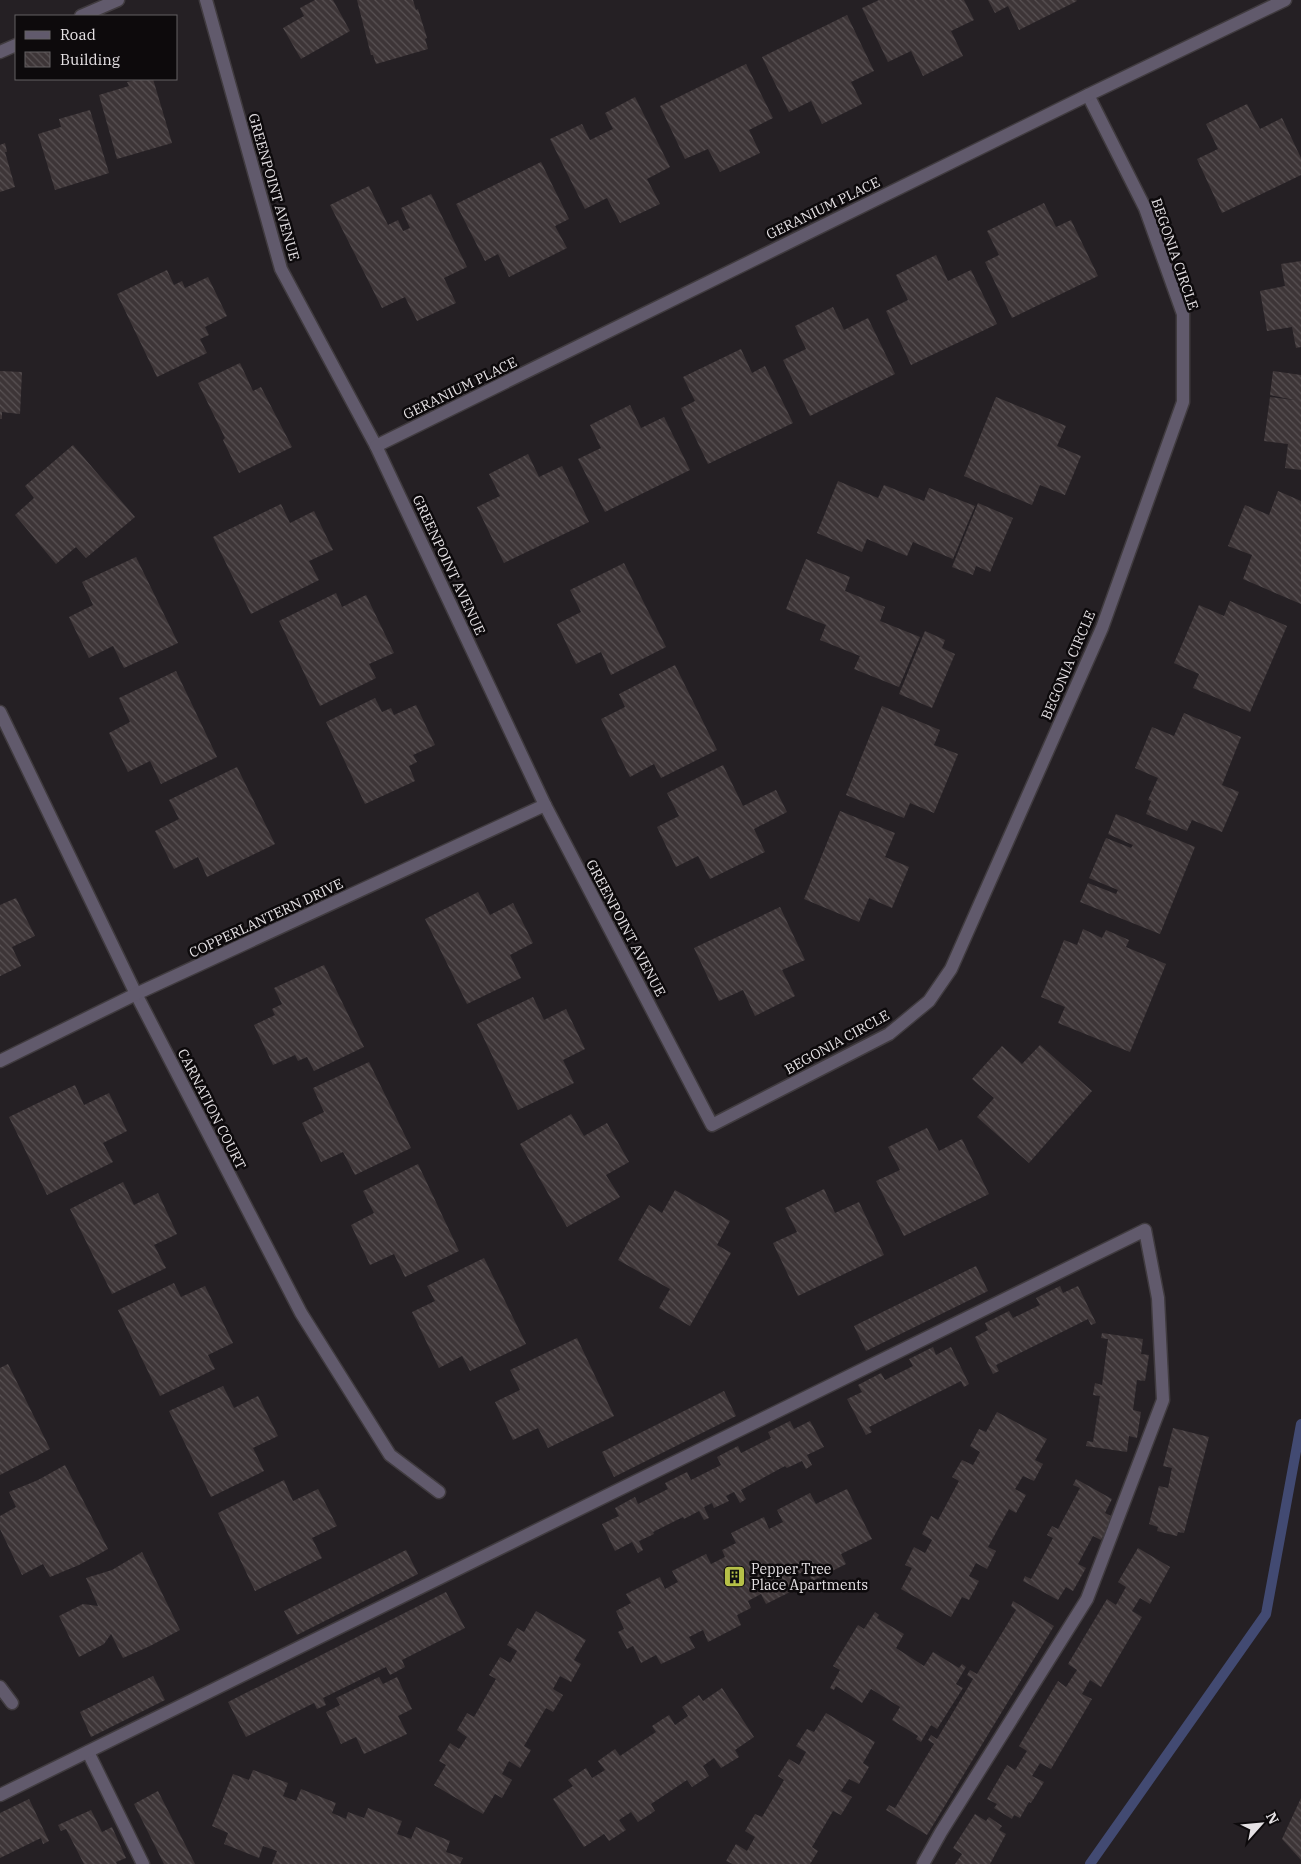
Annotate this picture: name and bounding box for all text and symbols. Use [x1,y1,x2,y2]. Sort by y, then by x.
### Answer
legend [15,15,178,80]
text: Road [60,25,96,44]
text: Building [60,50,120,69]
street label: GREENPOINT AVENUE [244,111,304,263]
street label: GERANIUM PLACE [763,173,883,243]
street label: BEGONIA CIRCLE [1147,196,1203,312]
street label: GERANIUM PLACE [400,353,520,423]
street label: GREENPOINT AVENUE [409,492,489,638]
street label: BEGONIA CIRCLE [1037,608,1099,722]
street label: GREENPOINT AVENUE [582,856,670,1000]
street label: COPPERLANTERN DRIVE [186,874,346,962]
street label: BEGONIA CIRCLE [782,1006,893,1078]
street label: CARNATION COURT [174,1046,250,1172]
place label: Pepper Tree Place Apartments [751,1560,868,1594]
building icon: Pepper Tree Place Apartments [723,1565,747,1589]
north arrow [1236,1799,1286,1849]
text: N [1262,1809,1283,1827]

